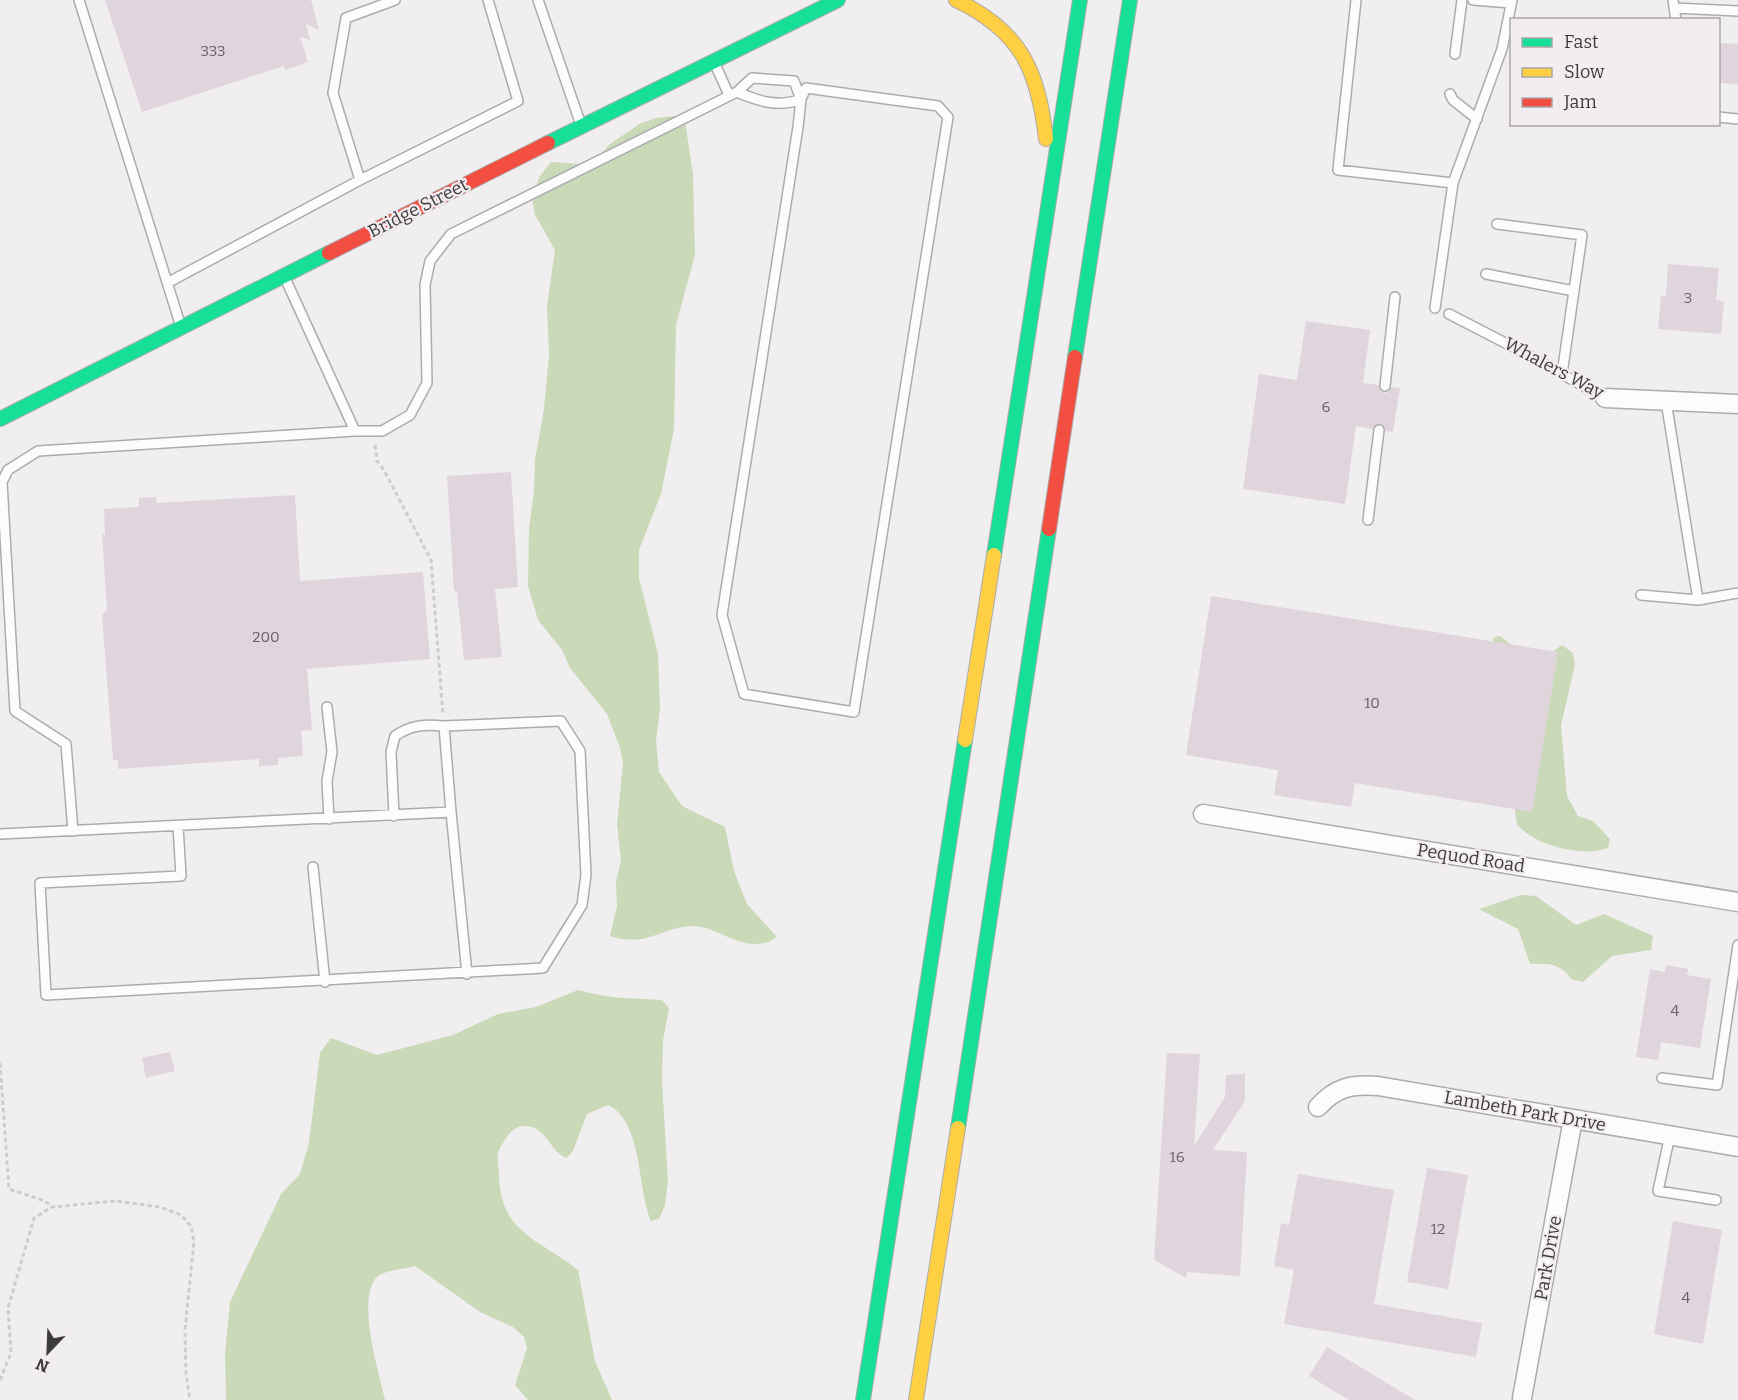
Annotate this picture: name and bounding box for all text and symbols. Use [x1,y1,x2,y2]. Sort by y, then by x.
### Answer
legend [1510,18,1720,126]
text: Fast [1564,31,1599,53]
house number: 333 [200,42,226,60]
text: Slow [1564,61,1605,83]
text: Jam [1563,91,1597,113]
street label: Bridge Street [364,173,472,243]
house number: 3 [1684,289,1692,307]
street label: Whalers Way [1500,332,1608,404]
house number: 6 [1322,398,1331,416]
house number: 200 [252,628,280,646]
house number: 10 [1364,694,1380,712]
street label: Pequod Road [1416,839,1527,877]
house number: 4 [1671,1002,1680,1020]
street label: Lambeth Park Drive [1442,1086,1608,1136]
house number: 16 [1170,1148,1185,1166]
street label: Park Drive [1530,1214,1566,1302]
house number: 12 [1431,1220,1445,1238]
house number: 4 [1682,1289,1691,1307]
north arrow [18,1322,78,1382]
text: N [33,1354,52,1377]

